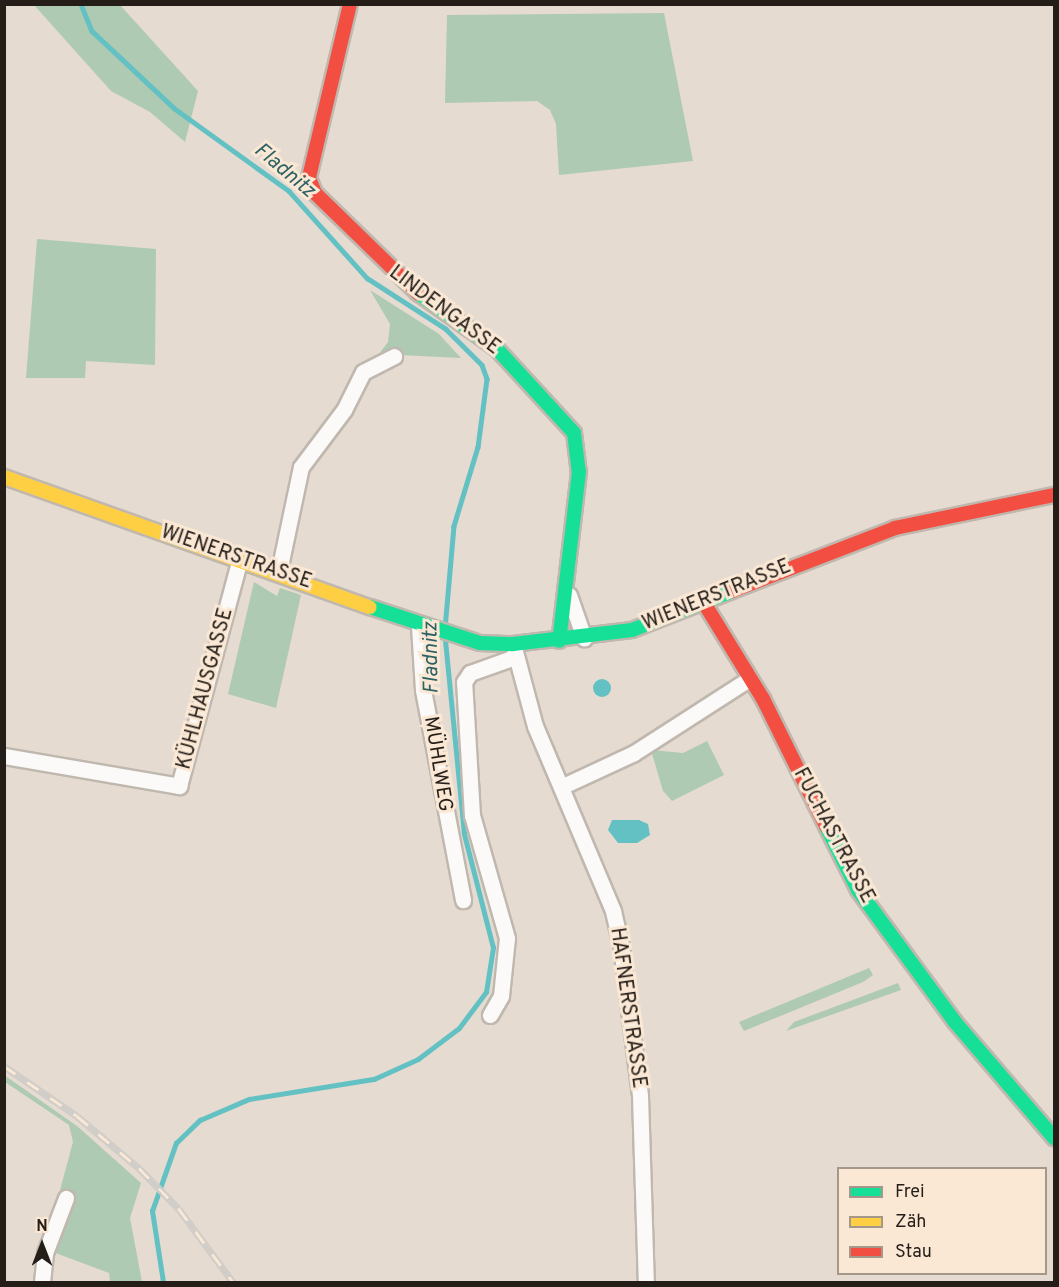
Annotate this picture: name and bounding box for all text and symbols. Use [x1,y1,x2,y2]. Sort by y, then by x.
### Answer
water label: Fladnitz [248,138,320,204]
street label: LINDENGASSE [384,261,504,361]
street label: WIENERSTRASSE [157,521,315,595]
street label: WIENERSTRASSE [639,555,795,637]
street label: KÜHLHAUSGASSE [173,606,239,772]
water label: Fladnitz [419,622,445,694]
street label: MÜHLWEG [418,715,456,813]
street label: FUCHASTRASSE [787,764,879,908]
street label: HAFNERSTRASSE [604,926,650,1090]
legend [837,1167,1047,1275]
text: Frei [895,1181,925,1204]
text: Zäh [895,1211,926,1234]
north arrow [12,1215,72,1275]
text: N [36,1217,48,1237]
text: Stau [895,1241,932,1264]

